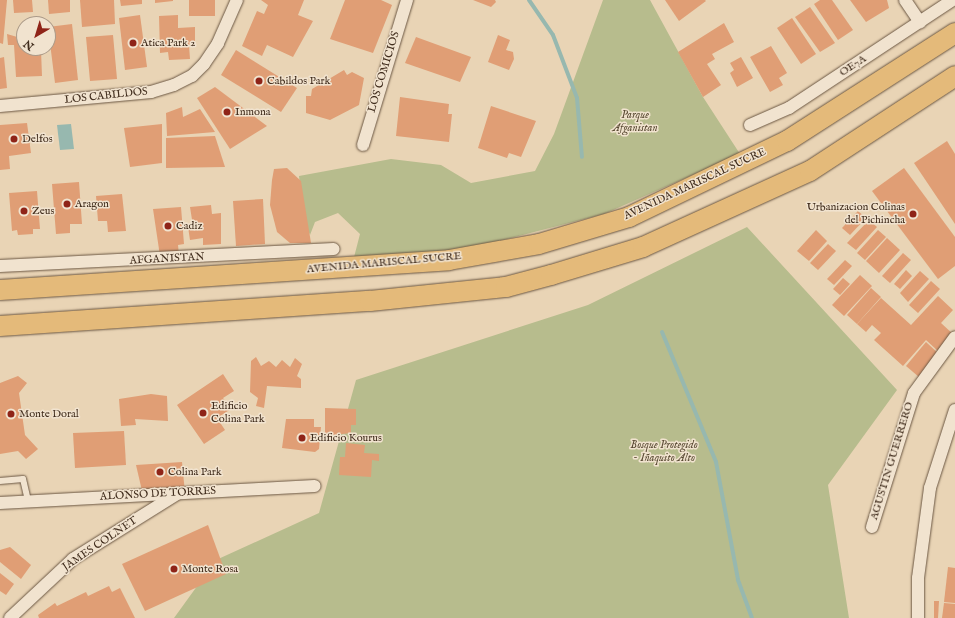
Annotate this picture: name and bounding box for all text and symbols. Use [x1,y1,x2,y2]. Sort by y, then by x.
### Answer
north arrow [16,16,56,56]
street label: LOS COMICIOS [365,30,403,114]
text: N [21,36,37,53]
place label: Atica Park 2 [141,36,195,50]
marker: Atica Park 2 [128,38,138,48]
street label: OE7A [837,53,869,79]
place label: Cabildos Park [267,74,330,88]
marker: Cabildos Park [254,76,264,86]
street label: LOS CABILDOS [64,85,148,107]
place label: Inmona [235,105,271,119]
marker: Inmona [222,107,232,117]
park label: Parque Afganistan [612,109,658,135]
place label: Delfos [22,132,53,146]
marker: Delfos [9,134,19,144]
street label: AVENIDA MARISCAL SUCRE [622,145,768,223]
place label: Aragon [75,197,109,211]
marker: Aragon [62,199,72,209]
place label: Urbanizacion Colinas del Pichincha [807,201,905,227]
place label: Zeus [32,204,54,218]
marker: Zeus [19,206,29,216]
marker: Urbanizacion Colinas del Pichincha [908,209,918,219]
place label: Cadiz [176,219,203,233]
marker: Cadiz [163,221,173,231]
street label: AFGANISTAN [129,250,205,268]
street label: AVENIDA MARISCAL SUCRE [306,250,462,276]
place label: Edificio Colina Park [211,400,265,426]
street label: AGUSTIN GUERRERO [868,400,916,522]
place label: Monte Doral [19,407,79,421]
marker: Edificio Colina Park [198,408,208,418]
marker: Monte Doral [6,409,16,419]
place label: Edificio Kourus [310,431,382,445]
marker: Edificio Kourus [297,433,307,443]
park label: Bosque Protegido - Iñaquito Alto [630,439,698,465]
place label: Colina Park [168,465,222,479]
marker: Colina Park [155,467,165,477]
street label: ALONSO DE TORRES [100,484,216,504]
street label: JAMES COLNET [60,514,140,574]
place label: Monte Rosa [182,562,238,576]
marker: Monte Rosa [169,564,179,574]

